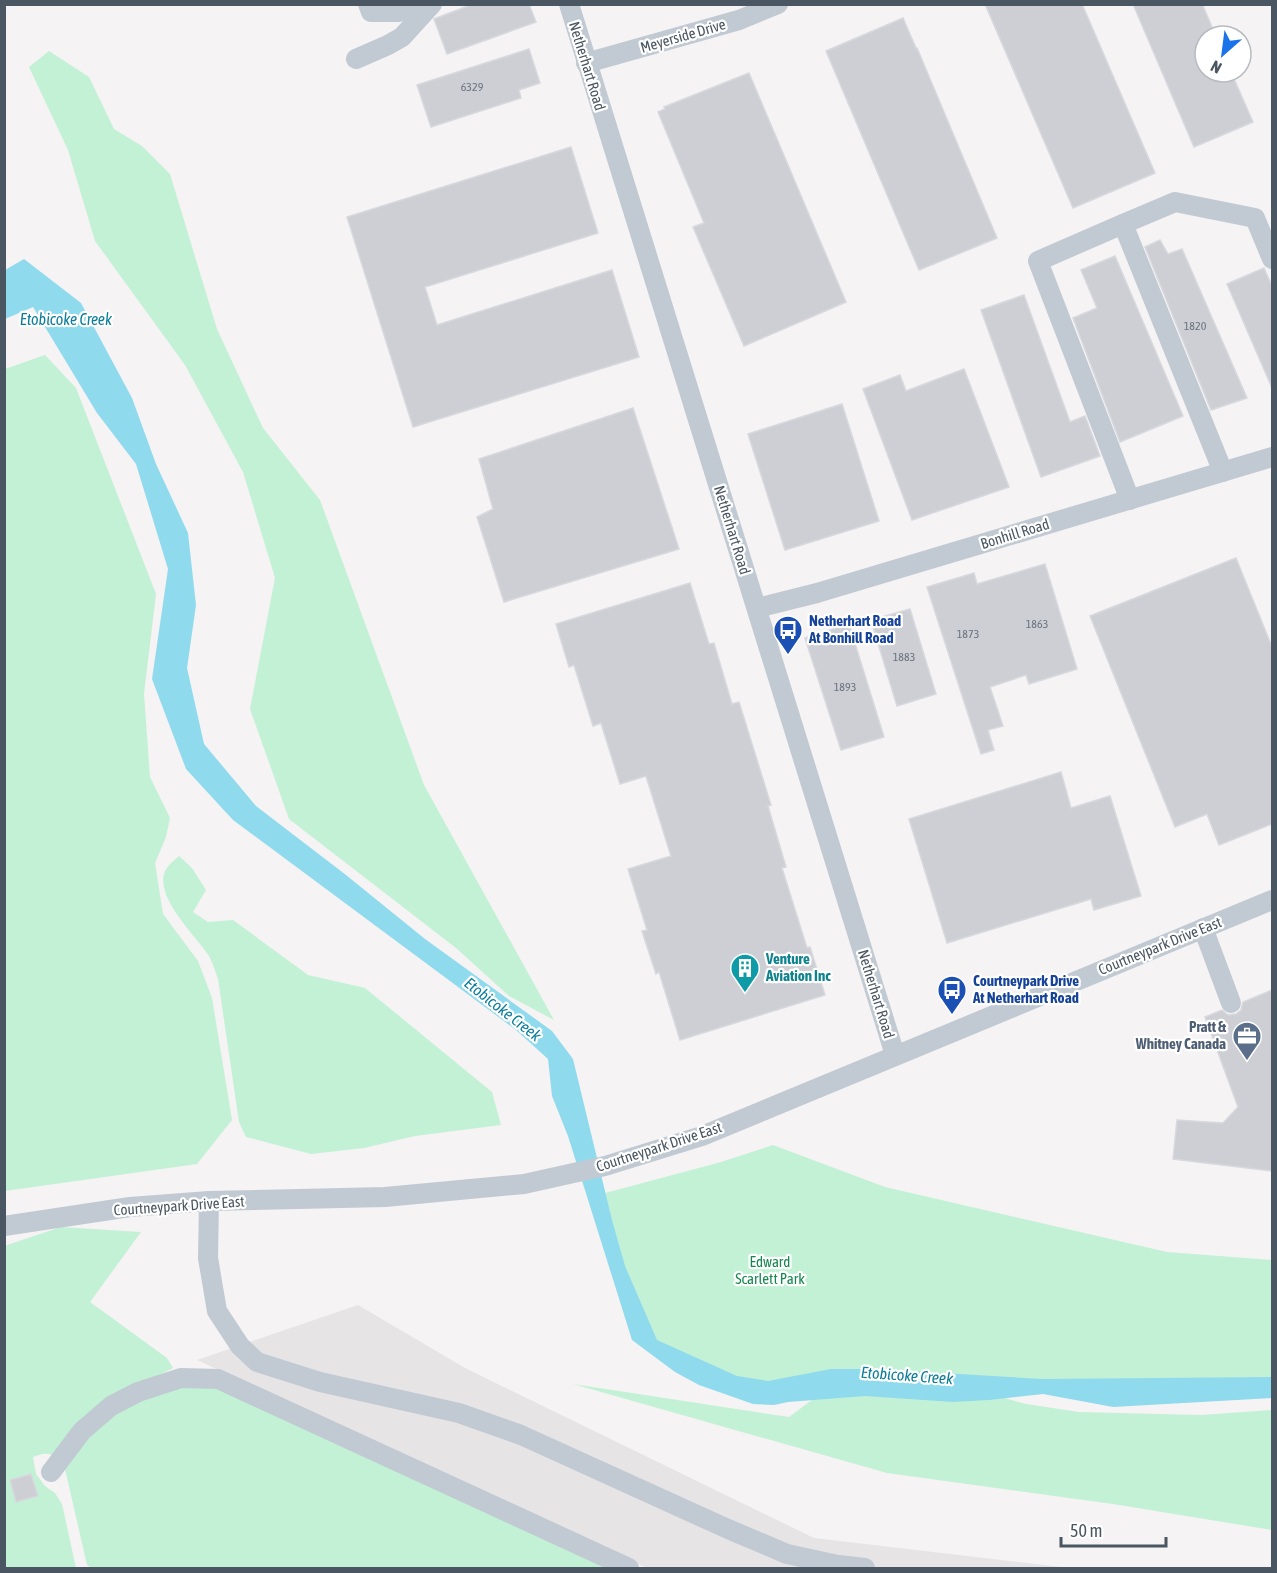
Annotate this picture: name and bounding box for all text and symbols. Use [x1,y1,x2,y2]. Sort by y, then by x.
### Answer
street label: Meyerside Drive [638,15,728,56]
street label: Netherhart Road [566,19,609,112]
north arrow [1193,24,1253,84]
text: N [1208,57,1224,77]
house number: 6329 [461,80,484,94]
water label: Etobicoke Creek [20,310,113,328]
house number: 1820 [1184,319,1207,333]
street label: Netherhart Road [711,483,754,576]
street label: Bonhill Road [979,515,1051,552]
place label: Netherhart Road At Bonhill Road [808,612,901,646]
bus stop icon: Netherhart Road At Bonhill Road [772,614,804,656]
house number: 1863 [1026,617,1048,631]
house number: 1873 [957,627,979,641]
house number: 1883 [893,650,915,664]
house number: 1893 [834,680,856,694]
street label: Courtneypark Drive East [1096,913,1224,978]
street label: Netherhart Road [855,947,898,1040]
place label: Venture Aviation Inc [765,950,831,984]
building icon: Venture Aviation Inc [729,952,761,994]
place label: Courtneypark Drive At Netherhart Road [972,972,1079,1006]
water label: Etobicoke Creek [461,973,546,1045]
bus stop icon: Courtneypark Drive At Netherhart Road [936,974,968,1016]
place label: Pratt & Whitney Canada [1135,1018,1226,1052]
office icon: Pratt & Whitney Canada [1231,1020,1263,1062]
street label: Courtneypark Drive East [594,1118,724,1175]
street label: Courtneypark Drive East [113,1192,245,1219]
park label: Edward Scarlett Park [735,1253,805,1287]
water label: Etobicoke Creek [860,1363,955,1387]
scale bar [1061,1510,1166,1548]
text: 50 m [1070,1520,1102,1541]

